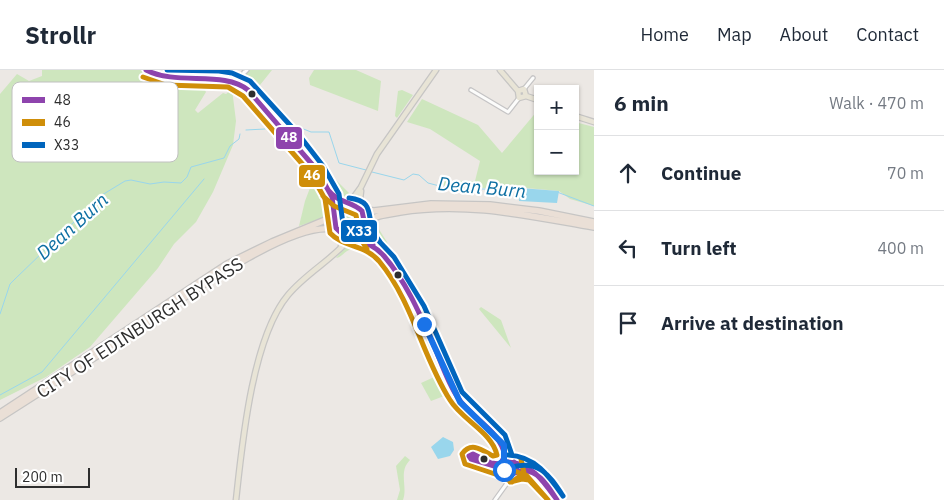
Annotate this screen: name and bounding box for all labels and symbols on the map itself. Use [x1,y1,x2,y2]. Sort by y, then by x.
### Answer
legend [12,82,178,162]
unlabelled marker [247,89,257,99]
text: 48 [54,91,71,109]
text: 46 [54,113,71,131]
line badge: 48 [275,126,303,150]
text: 48 [281,128,297,146]
text: X33 [54,136,79,154]
line badge: 46 [298,164,326,188]
text: 46 [304,166,320,184]
water label: Dean Burn [437,171,527,203]
water label: Dean Burn [31,187,113,265]
line badge: X33 [340,219,378,243]
text: X33 [346,222,372,240]
street label: CITY OF EDINBURGH BYPASS [32,252,248,403]
unlabelled marker [393,270,403,280]
route end [413,313,436,336]
unlabelled marker [479,454,489,464]
route start [493,459,516,482]
scale bar [15,465,90,488]

